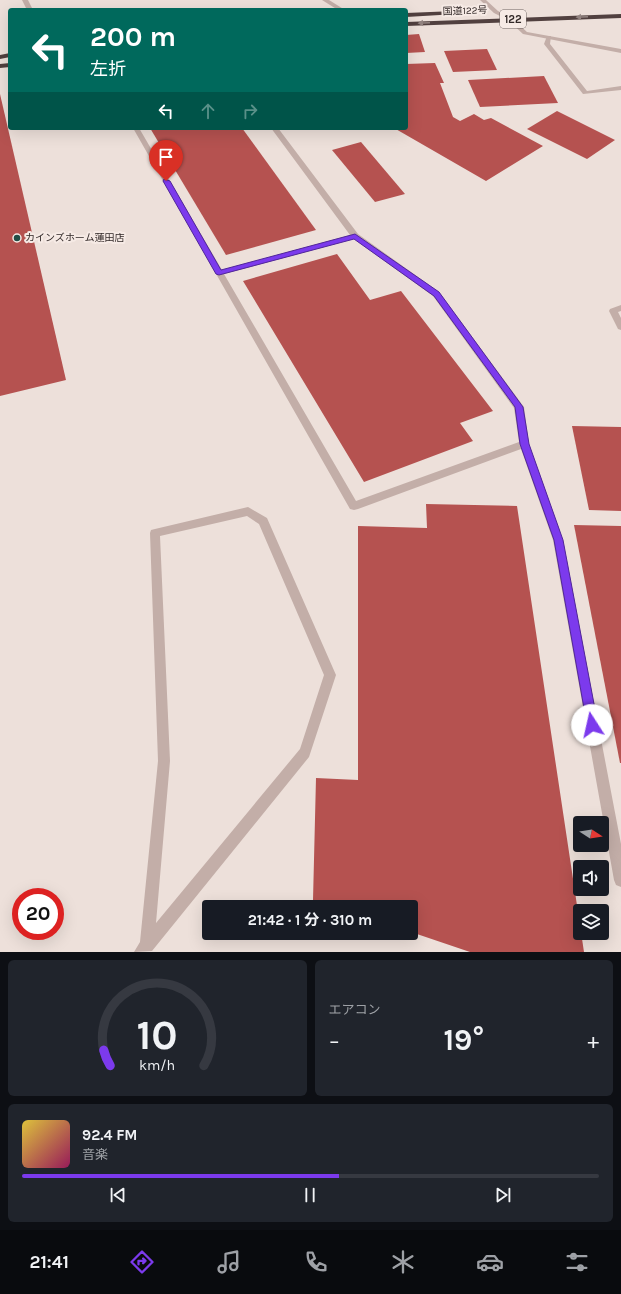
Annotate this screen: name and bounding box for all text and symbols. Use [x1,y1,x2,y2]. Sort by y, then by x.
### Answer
street label: 国道122号 [442,4,488,18]
road number: 122 [500,10,526,28]
one-way arrow [575,14,588,20]
one-way arrow [418,19,430,26]
text: 200 m [90,20,176,53]
icon: left [24,24,76,76]
text: 左折 [90,58,126,80]
icon: left [155,100,177,122]
icon: ahead [197,100,219,122]
icon: right [239,100,261,122]
pin [149,140,183,181]
icon: arrive [155,146,177,168]
place label: カインズホーム蓮田店 [25,232,125,244]
marker: カインズホーム蓮田店 [12,233,22,243]
position arrow [571,704,613,746]
north arrow [573,816,609,852]
map controls [573,816,609,940]
button: sound [573,860,609,896]
speed limit sign: 20 [12,888,64,940]
button: layers [573,904,609,940]
text: 21:42 · 1 分 · 310 m [248,911,372,929]
text: エアコン [329,1002,381,1017]
text: 10 [137,1011,178,1059]
text: 19° [443,1022,484,1058]
text: − [329,1028,340,1054]
text: + [587,1028,599,1054]
text: km/h [139,1057,175,1074]
text: 92.4 FM [82,1126,138,1144]
text: 音楽 [82,1147,108,1162]
icon: previous [107,1184,129,1206]
icon: pause [299,1184,321,1206]
icon: next [492,1184,514,1206]
icon: directions [128,1248,156,1276]
icon: music [215,1248,243,1276]
icon: phone [302,1248,330,1276]
icon: climate [389,1248,417,1276]
icon: car [476,1248,504,1276]
icon: filters [563,1248,591,1276]
text: 21:41 [30,1251,69,1273]

